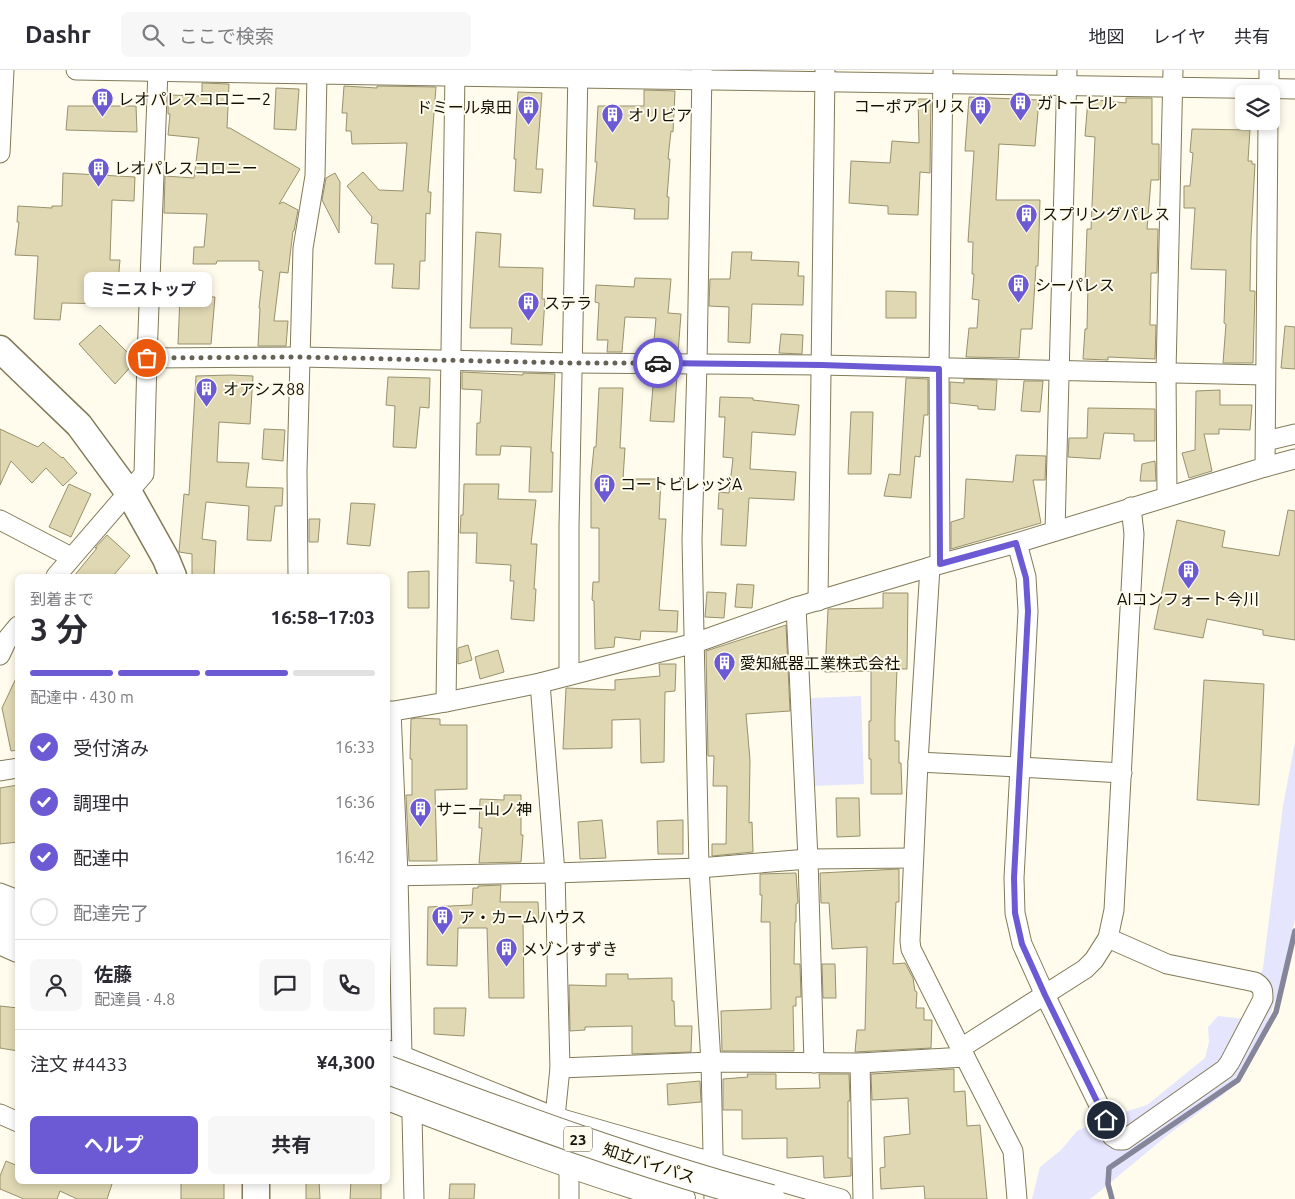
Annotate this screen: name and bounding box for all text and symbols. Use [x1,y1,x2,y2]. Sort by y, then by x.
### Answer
search box [121,12,471,57]
text: Dashr [25,21,91,48]
icon: search [139,21,167,49]
text: ここで検索 [179,25,274,47]
text: 地図 [1089,26,1125,46]
text: レイヤ [1153,26,1206,46]
text: 共有 [1234,26,1270,46]
map controls [1235,85,1280,130]
button: layers [1235,85,1280,130]
building icon: レオパレスコロニー2 [90,87,114,118]
place label: レオパレスコロニー2 [118,90,271,108]
building icon: ガトーヒル [1009,91,1033,122]
building icon: コーポアイリス [969,94,993,125]
place label: ガトーヒル [1037,94,1117,112]
building icon: ドミール泉田 [516,95,540,126]
place label: コーポアイリス [854,97,965,115]
place label: ドミール泉田 [416,98,512,116]
building icon: オリビア [600,103,624,134]
place label: オリビア [628,106,692,124]
building icon: レオパレスコロニー [86,156,110,187]
place label: レオパレスコロニー [114,159,258,177]
building icon: スプリングパレス [1014,202,1038,233]
place label: スプリングパレス [1042,205,1170,223]
callout: ミニストップ [83,273,211,308]
building icon: シーパレス [1007,273,1031,304]
place label: シーパレス [1035,276,1115,294]
text: ミニストップ [100,280,196,298]
building icon: ステラ [516,291,540,322]
place label: ステラ [544,294,592,312]
pin [126,337,168,379]
courier [633,338,683,388]
icon: bag [133,344,161,372]
icon: car [644,349,672,377]
building icon: オアシス88 [195,377,219,408]
place label: オアシス88 [223,380,304,398]
building icon: コートビレッジA [592,472,616,503]
place label: コートビレッジA [620,475,743,493]
building icon: AIコンフォート今川 [1176,558,1200,589]
text: 到着まで [30,590,94,608]
place label: AIコンフォート今川 [1117,590,1259,608]
text: 16:58–17:03 [270,606,375,628]
text: 3 分 [30,611,88,647]
building icon: 愛知紙器工業株式会社 [712,651,736,682]
place label: 愛知紙器工業株式会社 [740,654,900,672]
text: 配達中 · 430 m [30,688,134,706]
icon: check [30,733,58,761]
text: 受付済み [73,737,149,759]
text: 16:33 [335,738,375,756]
icon: check [30,788,58,816]
text: 調理中 [73,792,130,814]
text: 16:36 [335,793,375,811]
building icon: サニー山ノ神 [408,797,432,828]
place label: サニー山ノ神 [436,800,532,818]
icon: check [30,843,58,871]
text: 配達中 [73,847,130,869]
text: 16:42 [335,848,375,866]
text: 配達完了 [73,902,149,924]
building icon: ア・カームハウス [431,905,455,936]
place label: ア・カームハウス [459,908,587,926]
building icon: メゾンすずき [494,937,518,968]
place label: メゾンすずき [522,940,618,958]
button: person [30,959,82,1011]
button: chat [259,959,311,1011]
button: phone [323,959,375,1011]
text: 佐藤 [94,963,132,985]
text: 配達員 · 4.8 [94,990,175,1008]
text: ¥4,300 [317,1051,375,1073]
text: 注文 #4433 [30,1053,128,1075]
pin [1085,1099,1127,1141]
icon: home [1092,1106,1120,1134]
button: ヘルプ [30,1116,198,1174]
button: 共有 [208,1116,375,1174]
road number: 23 [564,1126,592,1152]
street label: 知立バイパス [601,1140,697,1186]

